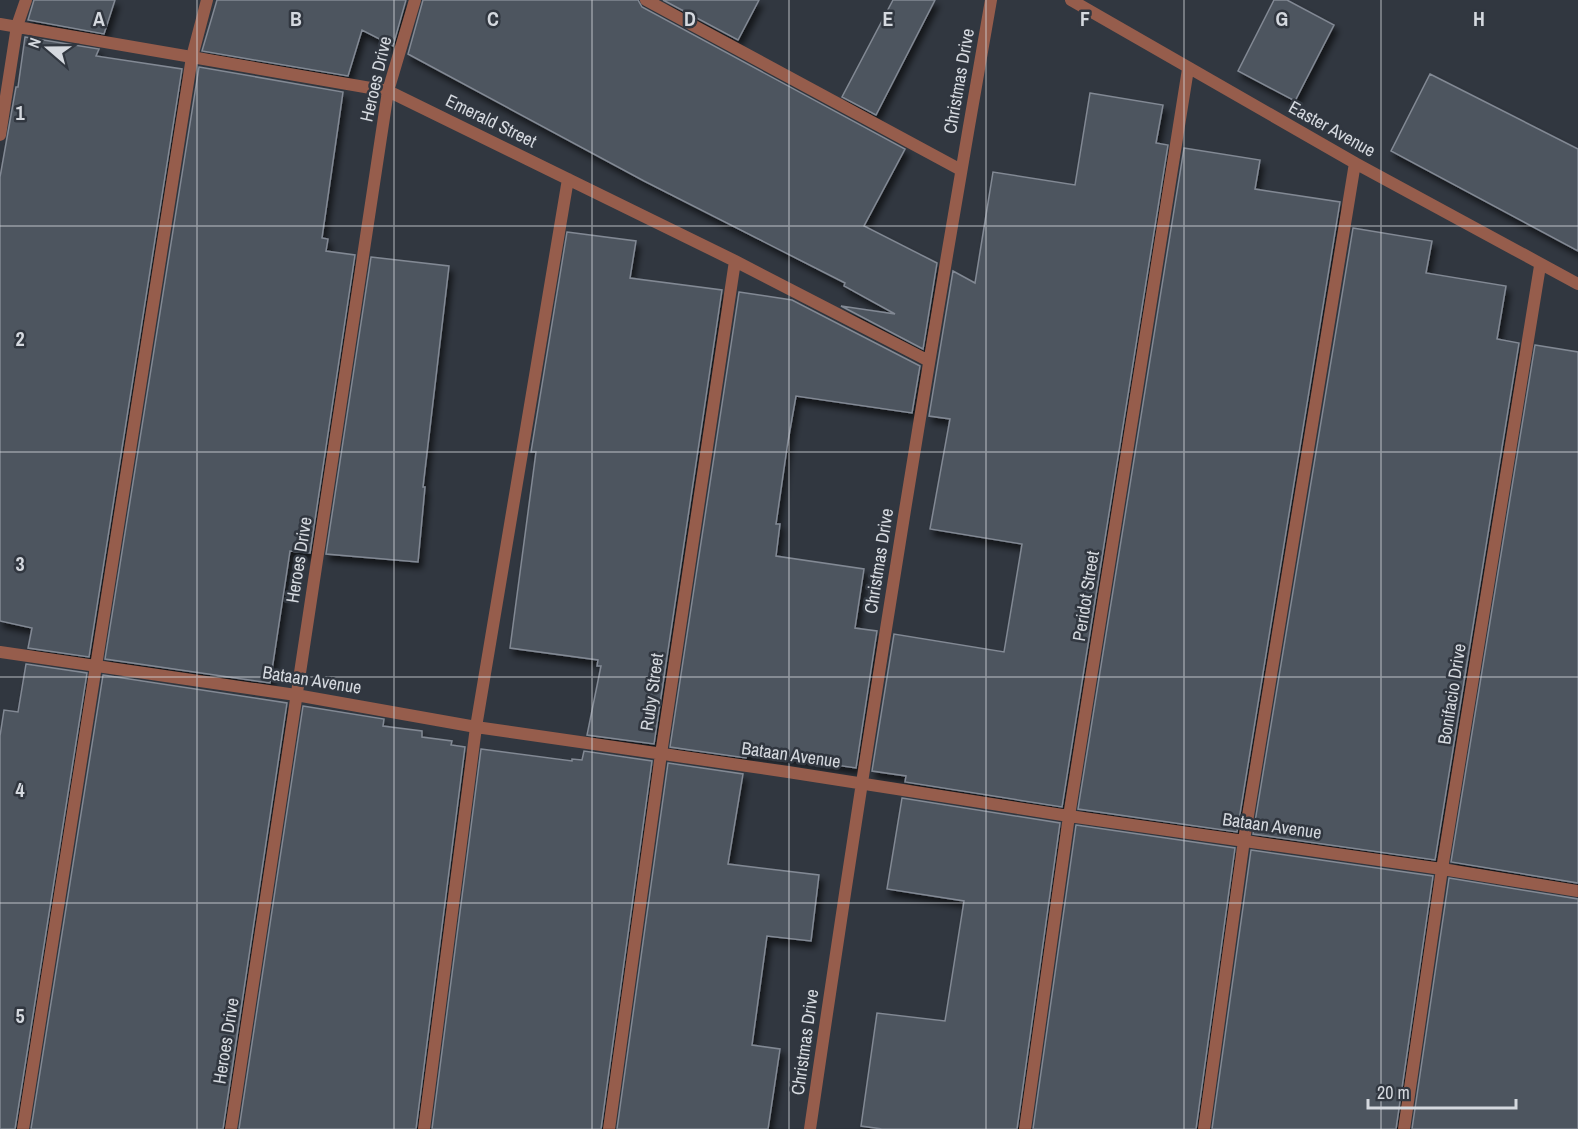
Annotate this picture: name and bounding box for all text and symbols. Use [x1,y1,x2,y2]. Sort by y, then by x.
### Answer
text: A [93,5,105,32]
text: B [290,5,302,32]
text: C [487,5,499,32]
text: D [684,5,696,32]
text: E [883,5,894,32]
text: F [1080,5,1090,32]
text: G [1276,5,1288,32]
text: H [1473,5,1485,32]
north arrow [18,18,78,78]
street label: Christmas Drive [937,26,980,136]
street label: Heroes Drive [354,34,397,124]
text: N [22,35,46,51]
street label: Emerald Street [441,88,541,153]
street label: Easter Avenue [1284,94,1380,163]
text: 1 [15,99,25,126]
text: 2 [15,325,25,352]
street label: Christmas Drive [858,506,899,616]
street label: Heroes Drive [279,515,318,605]
street label: Peridot Street [1066,549,1105,643]
text: 3 [15,550,25,577]
street label: Bonifacio Drive [1431,642,1472,746]
street label: Ruby Street [634,652,669,732]
street label: Bataan Avenue [261,659,363,700]
street label: Bataan Avenue [740,735,842,774]
text: 4 [15,776,25,803]
street label: Bataan Avenue [1221,806,1323,845]
street label: Christmas Drive [785,987,824,1096]
street label: Heroes Drive [206,996,245,1086]
text: 5 [15,1002,25,1029]
scale bar [1368,1072,1516,1110]
text: 20 m [1377,1080,1410,1105]

